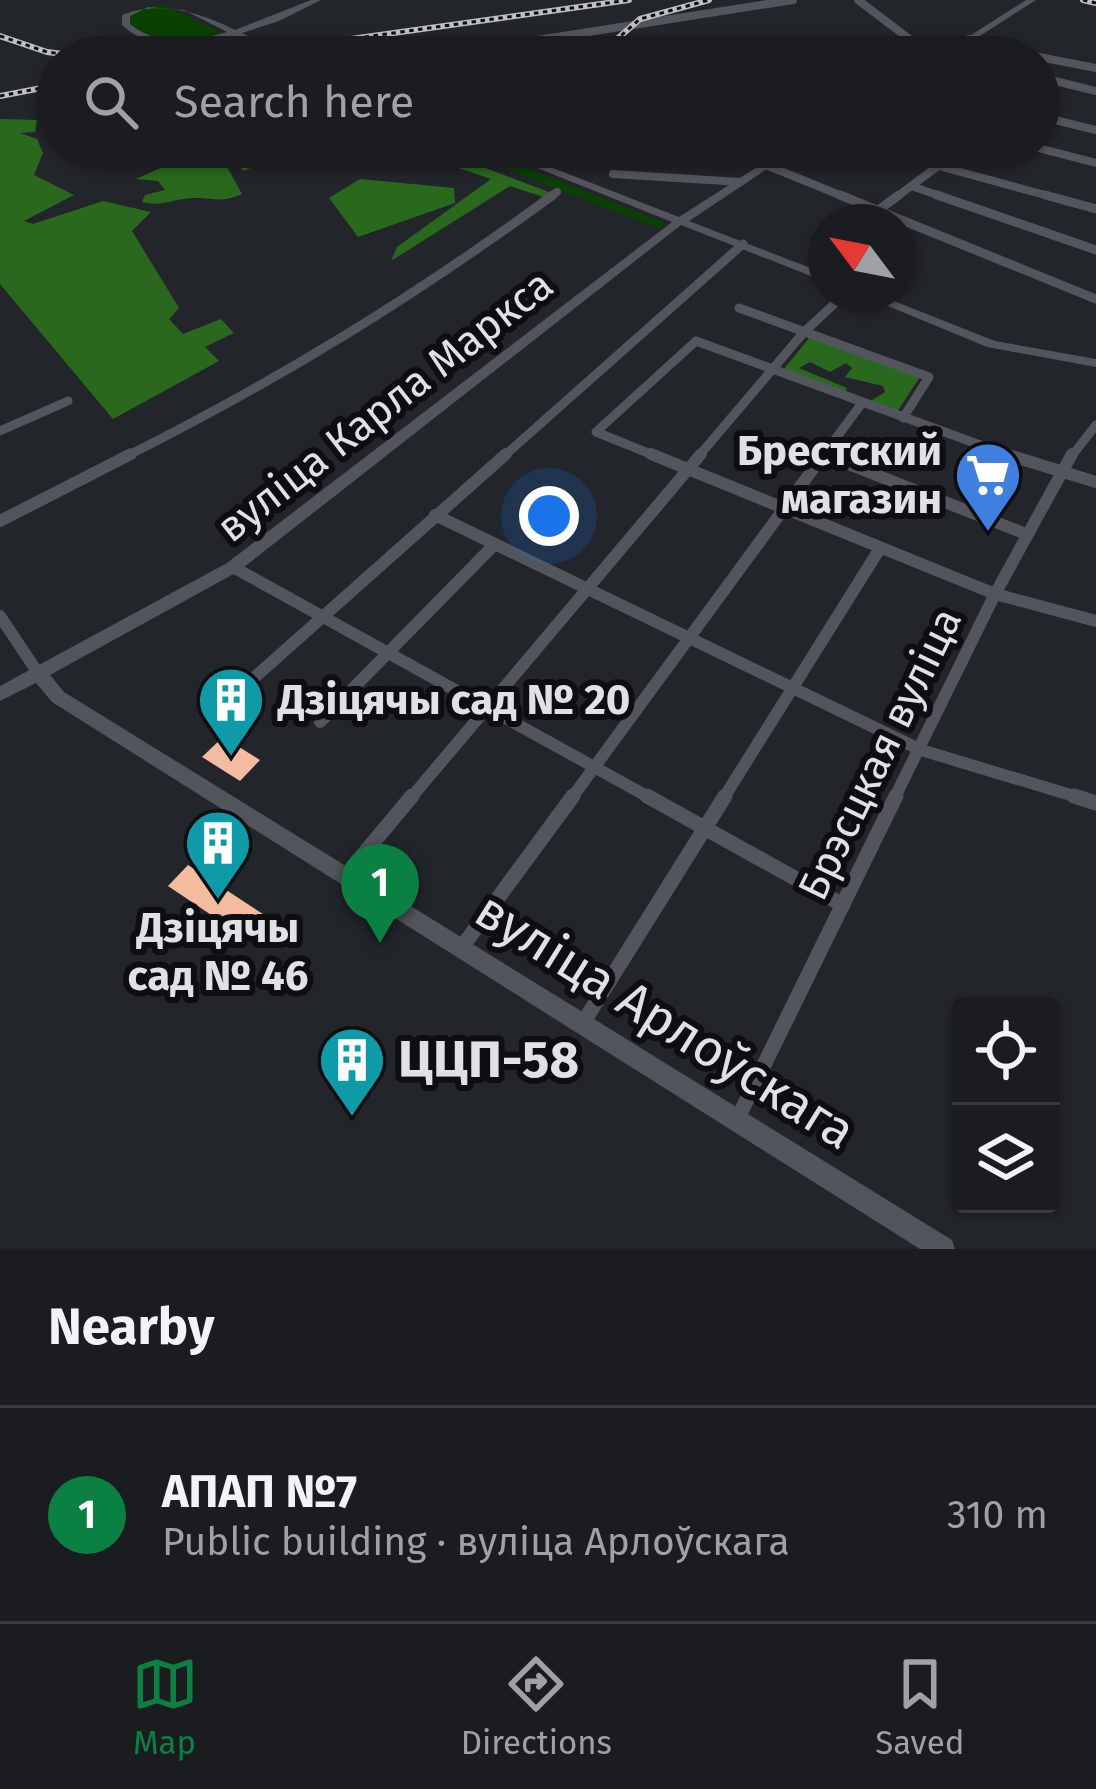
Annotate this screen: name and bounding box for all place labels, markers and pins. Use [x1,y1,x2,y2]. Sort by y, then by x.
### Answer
place label: Брестский магазин [737,426,942,524]
supermarket icon: Брестский магазин [953,440,1023,534]
building icon: Дзіцячы сад № 20 [196,665,266,759]
place label: Дзіцячы сад № 20 [277,675,630,725]
building icon: Дзіцячы сад № 46 [183,808,253,902]
pin: 1 [341,844,419,943]
place label: Дзіцячы сад № 46 [128,903,308,1001]
building icon: ЦЦП-58 [317,1025,387,1119]
place label: ЦЦП-58 [398,1029,579,1091]

